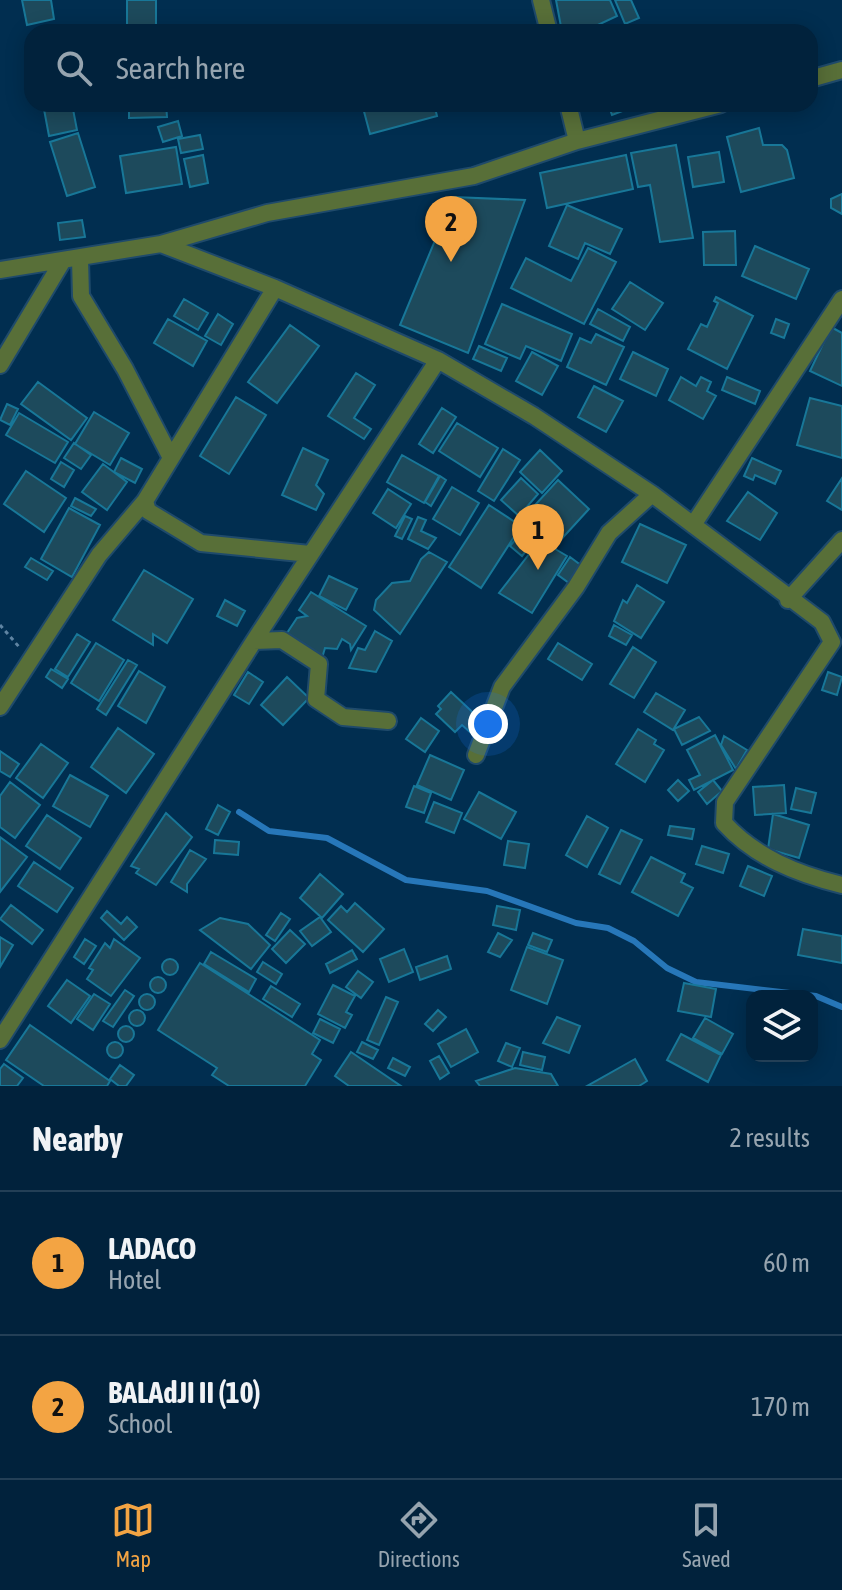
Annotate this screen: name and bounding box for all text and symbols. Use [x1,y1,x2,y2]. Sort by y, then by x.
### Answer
search box [24,24,818,112]
icon: search [52,46,96,90]
text: Search here [116,51,245,85]
pin: 2 [425,196,477,262]
pin: 1 [512,504,564,570]
your location [468,704,508,744]
map controls [746,990,818,1062]
button: layers [746,990,818,1062]
text: Nearby [32,1119,123,1158]
text: 2 results [729,1123,810,1153]
text: LADACO [108,1231,196,1265]
text: 1 [52,1248,64,1278]
text: 60 m [763,1248,810,1278]
text: Hotel [108,1265,161,1295]
text: BALAdJI II (10) [108,1375,261,1409]
text: 2 [52,1392,64,1422]
text: 170 m [751,1392,810,1422]
text: School [108,1409,172,1439]
tab: Map [111,1498,155,1572]
tab: Directions [378,1498,460,1572]
tab: Saved [682,1498,731,1572]

